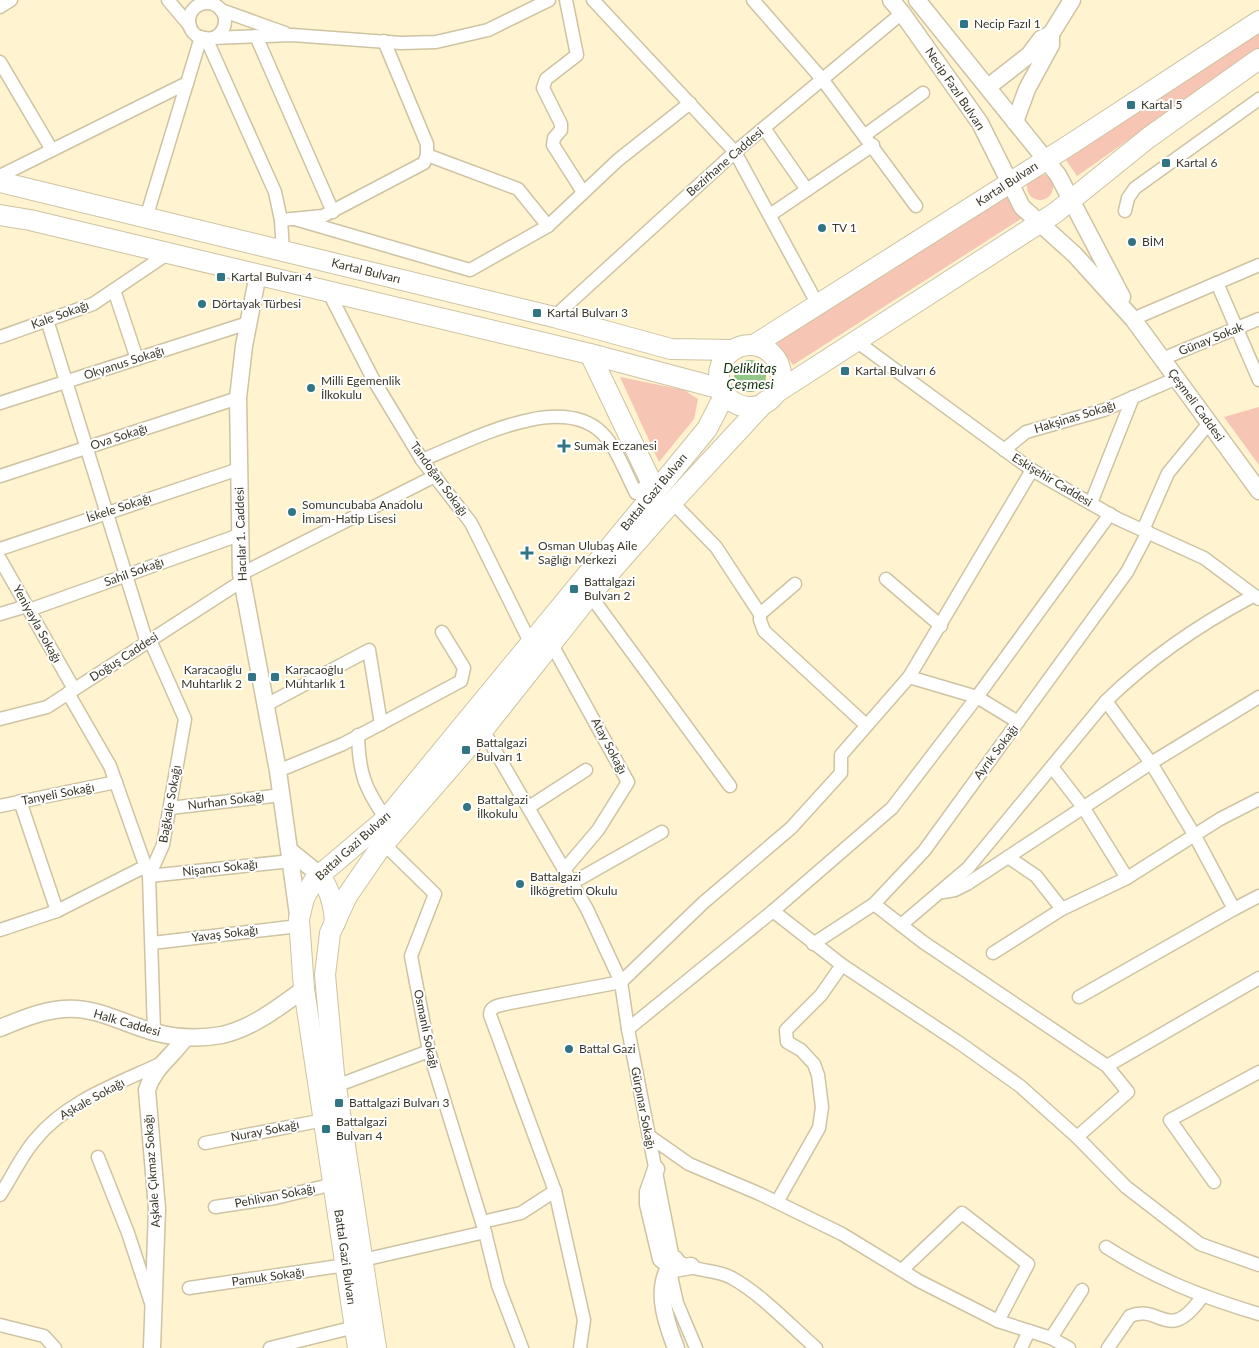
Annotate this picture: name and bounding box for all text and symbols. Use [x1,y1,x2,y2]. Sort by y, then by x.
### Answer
place label: Necip Fazıl 1 [974,16,1041,31]
marker: Necip Fazıl 1 [958,18,970,30]
street label: Necip Fazıl Bulvarı [922,45,989,133]
place label: Kartal 5 [1141,97,1182,112]
marker: Kartal 5 [1125,99,1137,111]
street label: Bezirhane Caddesi [683,124,766,199]
place label: Kartal 6 [1176,155,1217,170]
marker: Kartal 6 [1160,157,1172,169]
street label: Kartal Bulvarı [973,158,1041,209]
place label: TV 1 [832,220,857,235]
marker: TV 1 [816,222,828,234]
place label: BİM [1142,234,1164,249]
marker: BİM [1126,236,1138,248]
street label: Kartal Bulvarı [330,255,402,286]
place label: Kartal Bulvarı 4 [231,269,312,284]
marker: Kartal Bulvarı 4 [215,271,227,283]
place label: Dörtayak Türbesi [212,296,301,311]
street label: Kale Sokağı [29,297,91,332]
marker: Dörtayak Türbesi [196,298,208,310]
place label: Kartal Bulvarı 3 [547,305,628,320]
marker: Kartal Bulvarı 3 [531,307,543,319]
street label: Günay Sokak [1176,318,1246,358]
street label: Okyanus Sokağı [82,342,166,383]
water label: Deliklitaş Çeşmesi [723,359,777,392]
place label: Kartal Bulvarı 6 [855,363,936,378]
marker: Kartal Bulvarı 6 [839,365,851,377]
street label: Çeşmeli Caddesi [1165,365,1228,444]
place label: Milli Egemenlik İlkokulu [321,373,401,402]
marker: Milli Egemenlik İlkokulu [305,382,317,394]
street label: Hakşinas Sokağı [1032,397,1117,436]
street label: Ova Sokağı [88,420,149,453]
place label: Sumak Eczanesi [574,438,657,453]
street label: Tandoğan Sokağı [407,439,471,519]
marker: Sumak Eczanesi [558,440,570,452]
street label: Battal Gazi Bulvarı [617,450,690,533]
street label: Eskişehir Caddesi [1009,450,1095,510]
street label: Hacılar 1. Caddesi [231,487,250,581]
street label: İskele Sokağı [85,490,153,525]
place label: Somuncubaba Anadolu İmam-Hatip Lisesi [302,497,423,526]
marker: Somuncubaba Anadolu İmam-Hatip Lisesi [286,506,298,518]
place label: Osman Ulubaş Aile Sağlığı Merkezi [538,538,637,567]
marker: Osman Ulubaş Aile Sağlığı Merkezi [520,546,534,560]
street label: Sahil Sokağı [102,554,166,589]
place label: Battalgazi Bulvarı 2 [584,574,635,603]
street label: Yeniyayla Sokağı [10,582,65,665]
marker: Battalgazi Bulvarı 2 [568,583,580,595]
street label: Doğuş Caddesi [87,629,161,684]
place label: Karacaoğlu Muhtarlık 2 [181,662,242,691]
place label: Karacaoğlu Muhtarlık 1 [285,662,346,691]
marker: Karacaoğlu Muhtarlık 2 [246,671,258,683]
marker: Karacaoğlu Muhtarlık 1 [269,671,281,683]
street label: Atay Sokağı [588,715,630,776]
street label: Ayrık Sokağı [970,721,1021,782]
place label: Battalgazi Bulvarı 1 [476,735,527,764]
marker: Battalgazi Bulvarı 1 [460,744,472,756]
street label: Bağkale Sokağı [155,764,184,844]
street label: Tanyeli Sokağı [20,779,96,808]
street label: Nurhan Sokağı [187,788,265,813]
place label: Battalgazi İlkokulu [477,792,528,821]
marker: Battalgazi İlkokulu [461,801,473,813]
street label: Battal Gazi Bulvarı [312,808,393,883]
street label: Nişancı Sokağı [181,856,259,879]
place label: Battalgazi İlköğretim Okulu [530,869,617,898]
marker: Battalgazi İlköğretim Okulu [514,878,526,890]
street label: Yavaş Sokağı [191,922,259,945]
street label: Osmanlı Sokağı [411,988,442,1070]
street label: Halk Caddesi [92,1006,162,1039]
place label: Battal Gazi [579,1041,636,1056]
marker: Battal Gazi [563,1043,575,1055]
street label: Gürpınar Sokağı [628,1065,659,1150]
street label: Aşkale Sokağı [57,1075,127,1123]
place label: Battalgazi Bulvarı 3 [349,1095,450,1110]
marker: Battalgazi Bulvarı 3 [333,1097,345,1109]
street label: Aşkale Çıkmaz Sokağı [140,1114,163,1228]
place label: Battalgazi Bulvarı 4 [336,1114,387,1143]
street label: Nuray Sokağı [229,1117,300,1144]
marker: Battalgazi Bulvarı 4 [320,1123,332,1135]
street label: Pehlivan Sokağı [233,1180,317,1211]
street label: Battal Gazi Bulvarı [331,1208,360,1306]
street label: Pamuk Sokağı [231,1264,305,1289]

